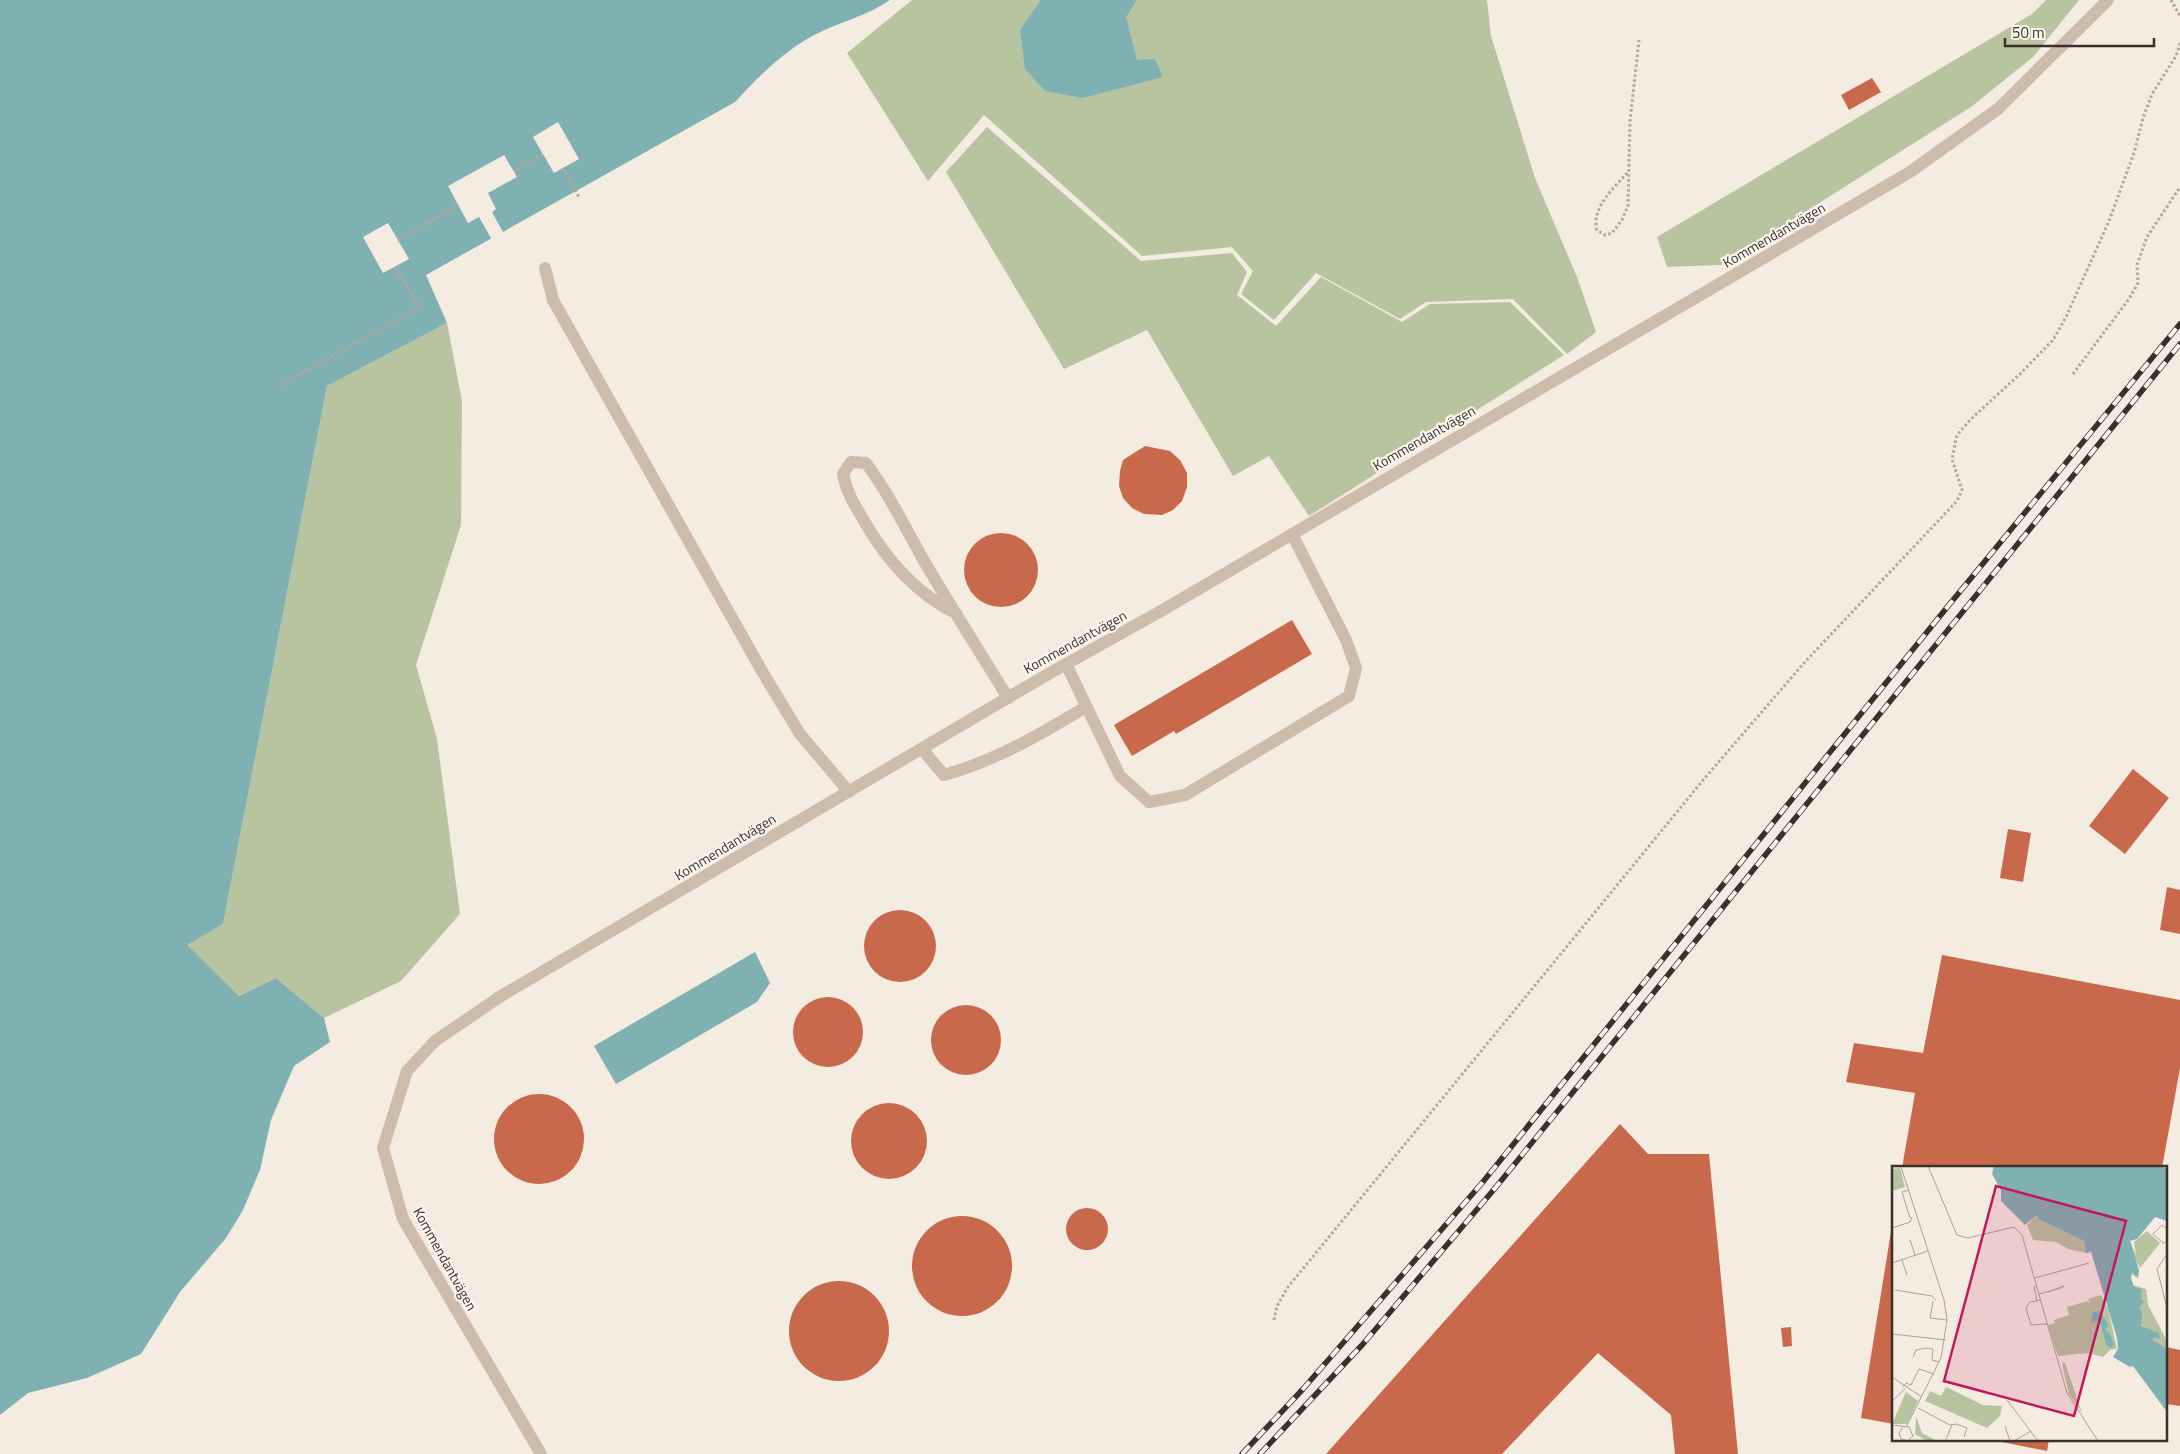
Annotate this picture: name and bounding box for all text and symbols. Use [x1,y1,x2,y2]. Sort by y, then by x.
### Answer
scale bar [2005,15,2154,47]
text: 50 m [2012,21,2045,44]
street label: Kommendantvägen [1719,197,1829,273]
street label: Kommendantvägen [1369,400,1479,476]
street label: Kommendantvägen [1019,604,1130,679]
street label: Kommendantvägen [670,808,780,885]
inset map [1892,1166,2168,1442]
street label: Kommendantvägen [408,1203,483,1314]

